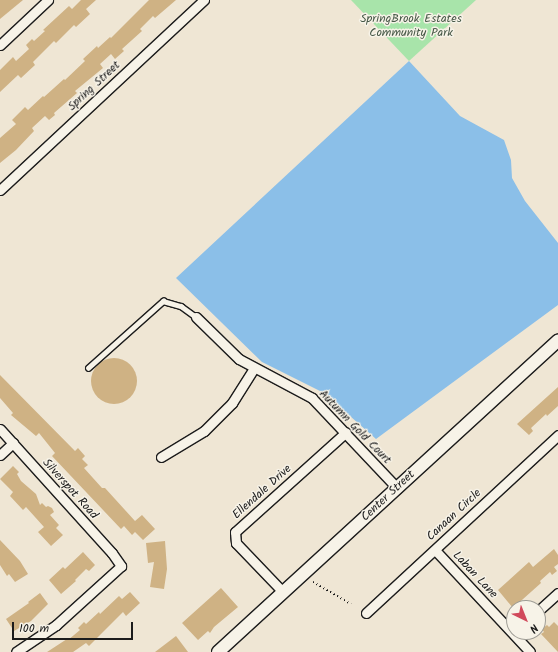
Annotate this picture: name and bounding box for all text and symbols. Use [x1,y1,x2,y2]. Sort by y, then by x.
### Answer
park label: SpringBrook Estates Community Park [360,12,462,40]
street label: Spring Street [65,58,123,114]
street label: Autumn Gold Court [316,387,394,467]
street label: Silverspot Road [39,456,101,522]
street label: Ellendale Drive [230,462,294,522]
street label: Center Street [358,467,418,525]
street label: Canaan Circle [424,486,484,544]
street label: Laban Lane [450,548,500,602]
north arrow [506,600,546,640]
scale bar [14,614,135,640]
text: 100 m [19,619,49,638]
text: N [525,619,542,637]

